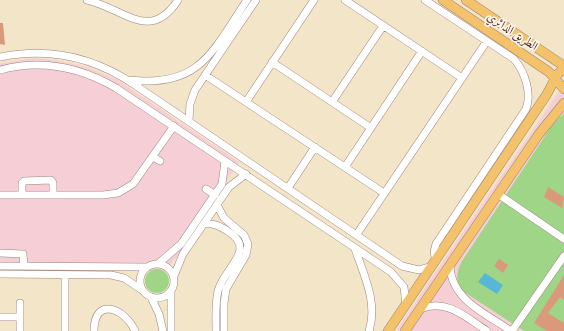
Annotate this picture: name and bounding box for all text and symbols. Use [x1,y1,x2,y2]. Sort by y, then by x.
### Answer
street label: الطريق الدائري [484,10,540,54]

